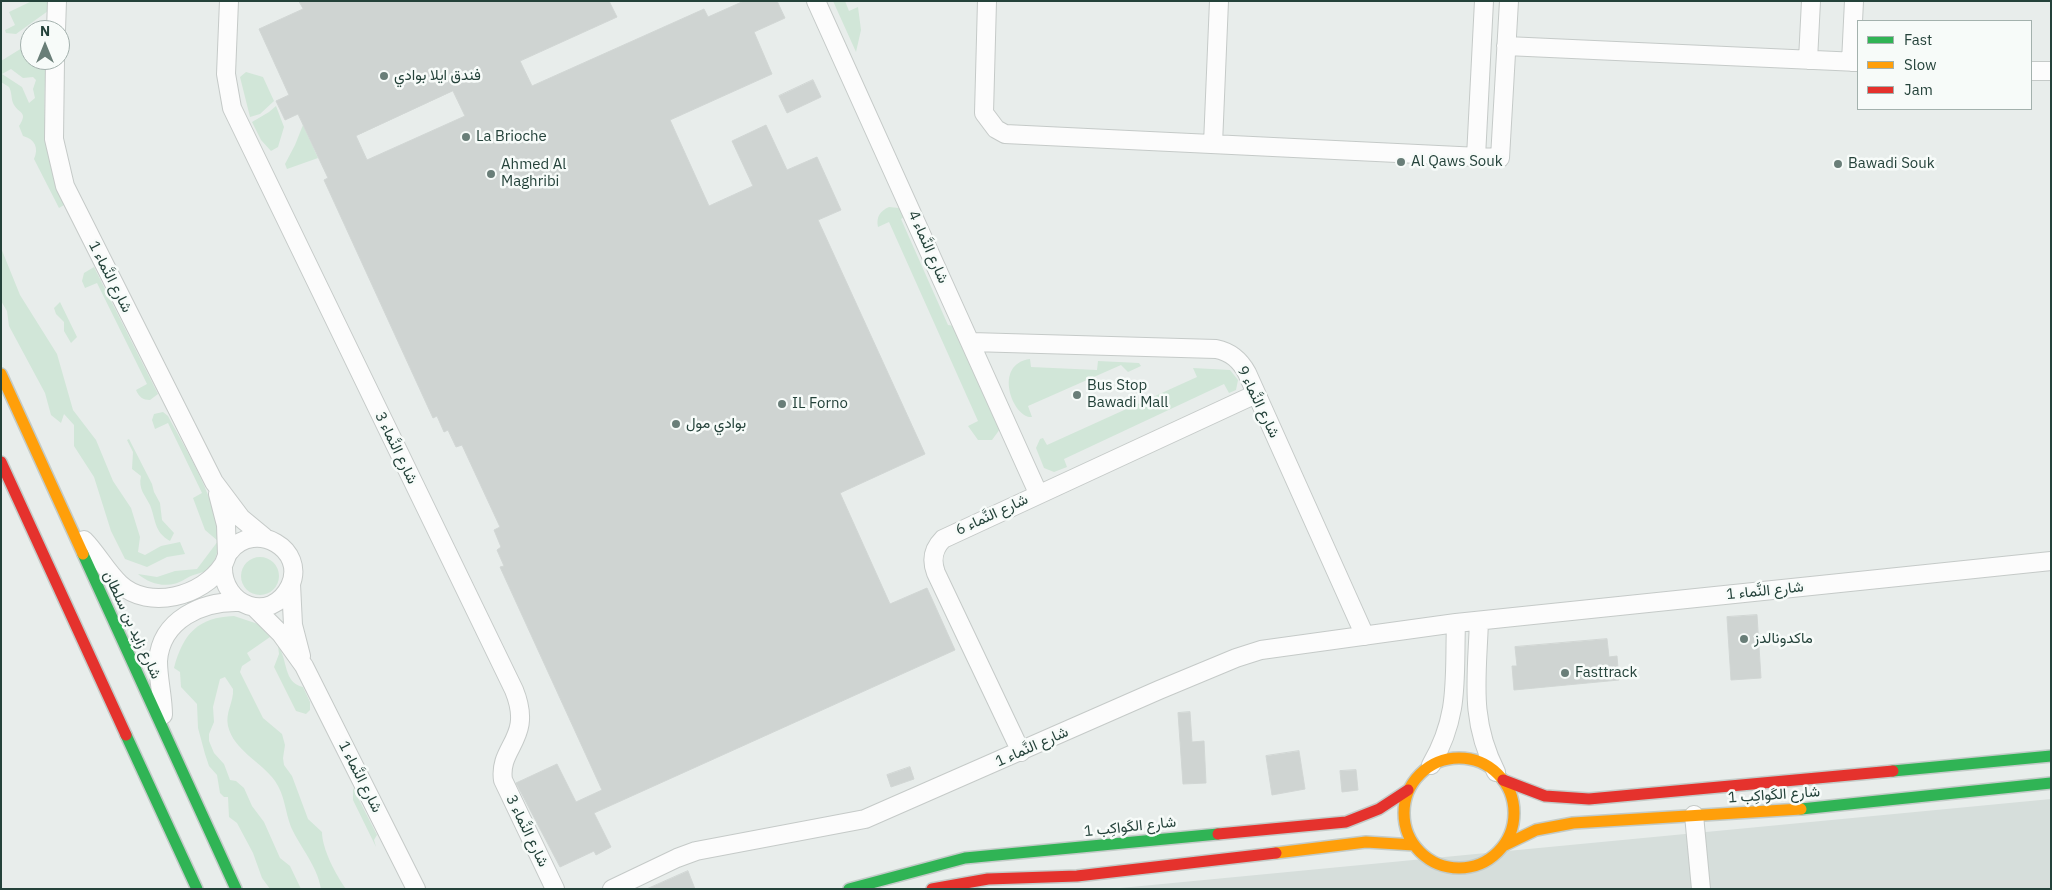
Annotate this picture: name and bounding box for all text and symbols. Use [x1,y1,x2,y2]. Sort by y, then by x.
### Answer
north arrow [20,20,70,70]
legend [1857,20,2032,110]
text: N [40,22,50,40]
text: Fast [1904,30,1932,49]
text: Slow [1904,55,1937,74]
place label: فندق ايلا بوادي [394,67,481,85]
marker: فندق ايلا بوادي [378,70,390,82]
text: Jam [1904,80,1933,99]
place label: La Brioche [476,128,547,146]
marker: La Brioche [460,131,472,143]
place label: Al Qaws Souk [1411,153,1503,171]
place label: Bawadi Souk [1848,155,1935,173]
place label: Ahmed Al Maghribi [501,156,566,191]
marker: Al Qaws Souk [1395,156,1407,168]
marker: Bawadi Souk [1832,158,1844,170]
marker: Ahmed Al Maghribi [485,168,497,180]
street label: شارع النَّماء 4 [904,208,952,286]
street label: شارع النَّماء 1 [84,238,136,316]
street label: شارع النَّماء 9 [1233,363,1283,441]
place label: Bus Stop Bawadi Mall [1087,377,1168,412]
marker: Bus Stop Bawadi Mall [1071,389,1083,401]
place label: IL Forno [792,395,848,413]
marker: IL Forno [776,398,788,410]
street label: شارع النَّماء 3 [371,409,421,487]
place label: بوادي مول [686,415,746,433]
marker: بوادي مول [670,418,682,430]
street label: شارع النَّماء 6 [953,490,1031,540]
street label: شارع زايد بن سلطان [99,568,165,682]
street label: شارع النَّماء 1 [1725,578,1805,604]
place label: ماكدونالدز [1754,630,1813,648]
marker: ماكدونالدز [1738,633,1750,645]
place label: Fasttrack [1575,664,1637,682]
marker: Fasttrack [1559,667,1571,679]
street label: شارع النَّماء 1 [993,723,1071,771]
street label: شارع النَّماء 1 [334,738,386,816]
street label: شارع الكَواكِب 1 [1727,783,1821,807]
street label: شارع النَّماء 3 [502,792,552,870]
street label: شارع الكَواكِب 1 [1083,813,1177,841]

